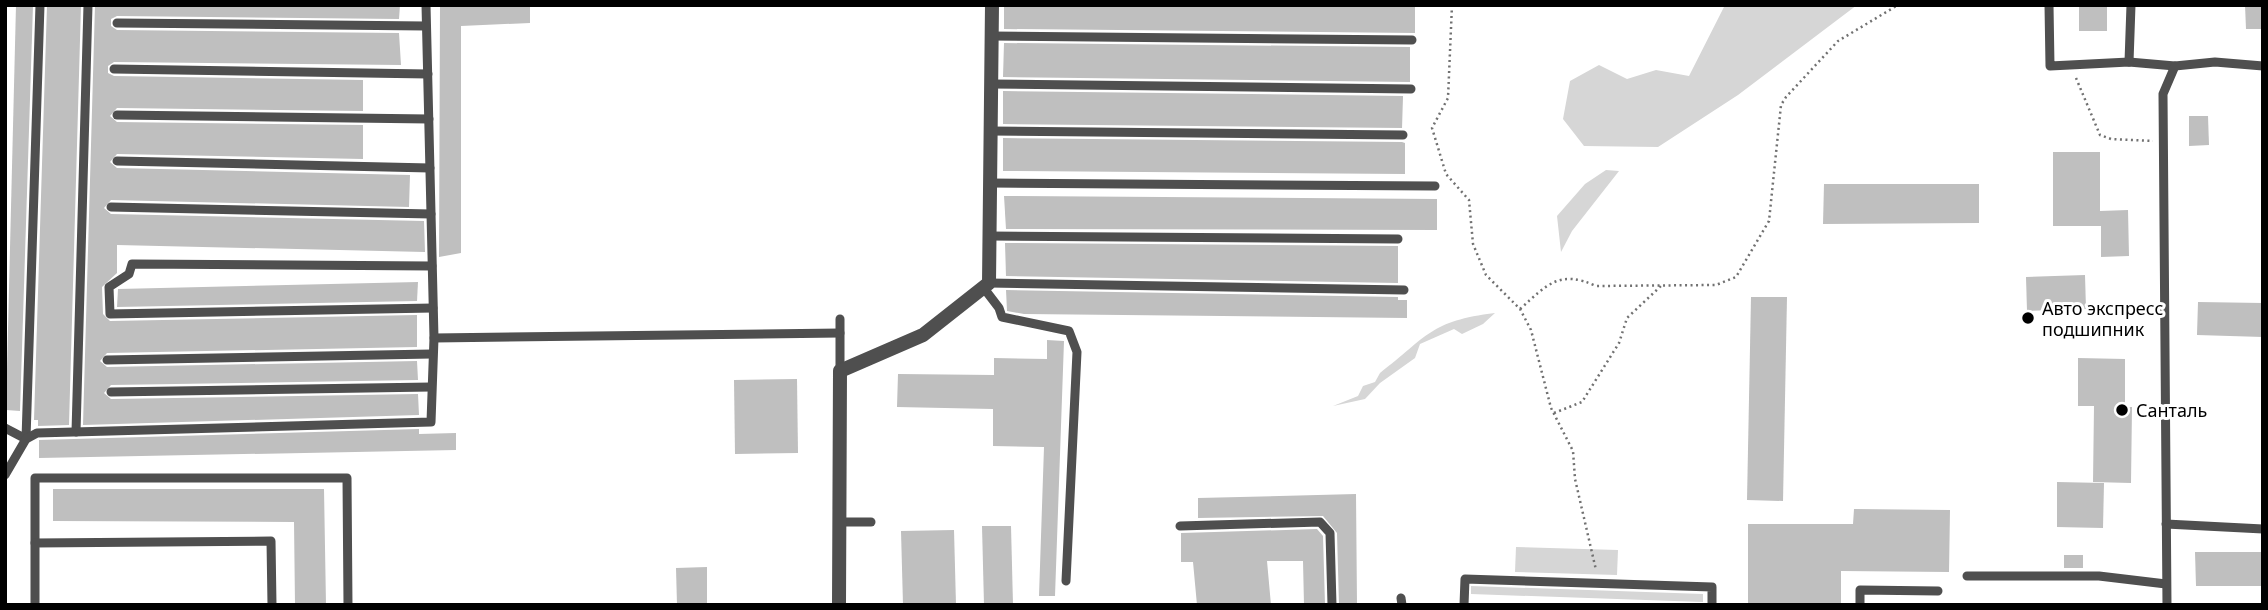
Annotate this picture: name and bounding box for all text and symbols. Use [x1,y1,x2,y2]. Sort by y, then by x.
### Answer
place label: Авто экспресс подшипник [2042,296,2163,341]
marker: Авто экспресс подшипник [2020,310,2036,326]
place label: Санталь [2136,398,2207,422]
marker: Санталь [2114,402,2130,418]

